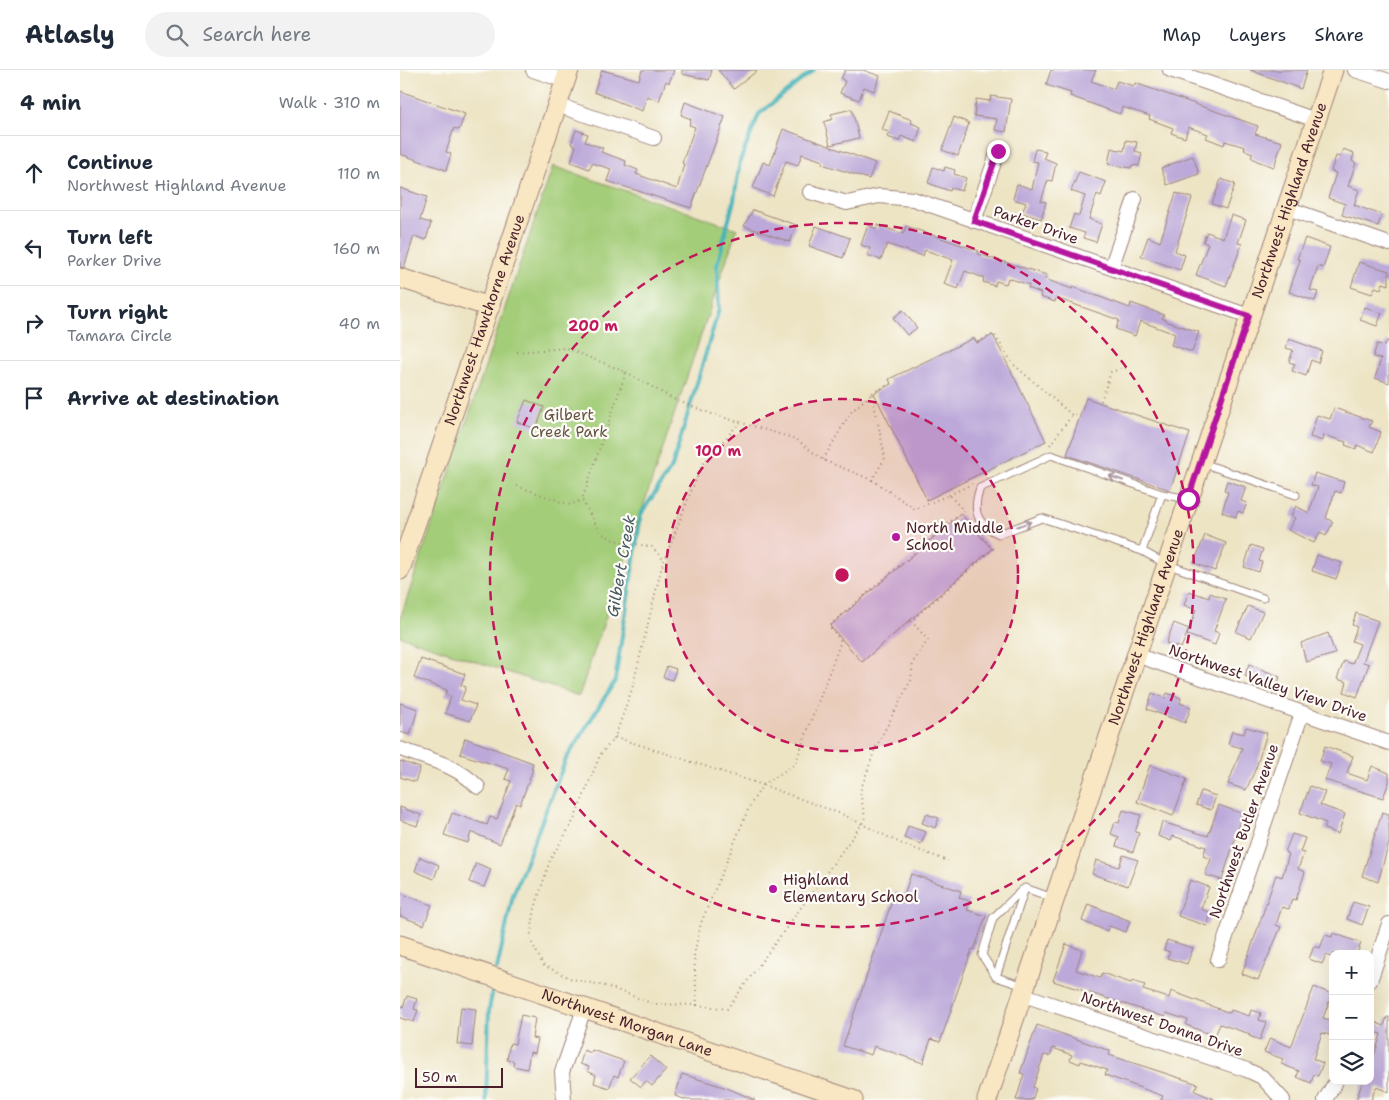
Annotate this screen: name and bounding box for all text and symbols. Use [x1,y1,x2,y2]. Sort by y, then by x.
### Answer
search box [145,12,495,57]
text: Atlasly [25,19,115,51]
icon: search [163,21,191,49]
text: Search here [203,22,311,47]
text: Map [1163,23,1201,47]
text: Layers [1229,23,1286,47]
text: Share [1314,23,1364,47]
text: 4 min [20,89,81,117]
text: Walk · 310 m [279,92,380,113]
street label: Northwest Highland Avenue [1247,100,1331,301]
route end [987,140,1010,163]
text: Continue [67,150,153,175]
icon: ahead [20,159,48,187]
text: 110 m [337,163,380,184]
text: Northwest Highland Avenue [67,175,287,196]
street label: Parker Drive [991,201,1081,249]
street label: Northwest Hawthorne Avenue [440,212,529,428]
text: Turn left [67,225,153,250]
icon: left [20,234,48,262]
text: 160 m [333,238,380,259]
text: Parker Drive [67,250,162,271]
text: Turn right [67,300,168,325]
icon: right [20,309,48,337]
text: 40 m [338,313,380,334]
text: 200 m [568,316,618,336]
text: Tamara Circle [67,325,172,346]
icon: arrive [20,384,48,412]
text: Arrive at destination [67,386,279,411]
park label: Gilbert Creek Park [530,405,608,442]
text: 100 m [695,441,741,461]
one-way arrow [1109,473,1124,482]
route start [1177,488,1200,511]
water label: Gilbert Creek [602,513,640,619]
place label: North Middle School [906,518,1004,555]
one-way arrow [1016,519,1031,528]
street label: Northwest Highland Avenue [1104,526,1188,728]
marker: North Middle School [890,531,902,543]
centre of rings [833,566,851,584]
street label: Northwest Valley View Drive [1166,640,1370,726]
street label: Northwest Butler Avenue [1205,741,1283,921]
place label: Highland Elementary School [783,870,919,907]
marker: Highland Elementary School [767,883,779,895]
map controls [1329,950,1374,1085]
button: + [1329,950,1374,995]
street label: Northwest Morgan Lane [539,984,715,1061]
street label: Northwest Donna Drive [1078,987,1246,1061]
button: − [1329,995,1374,1040]
button: layers [1329,1040,1374,1085]
scale bar [415,1065,502,1088]
text: 50 m [422,1068,457,1086]

